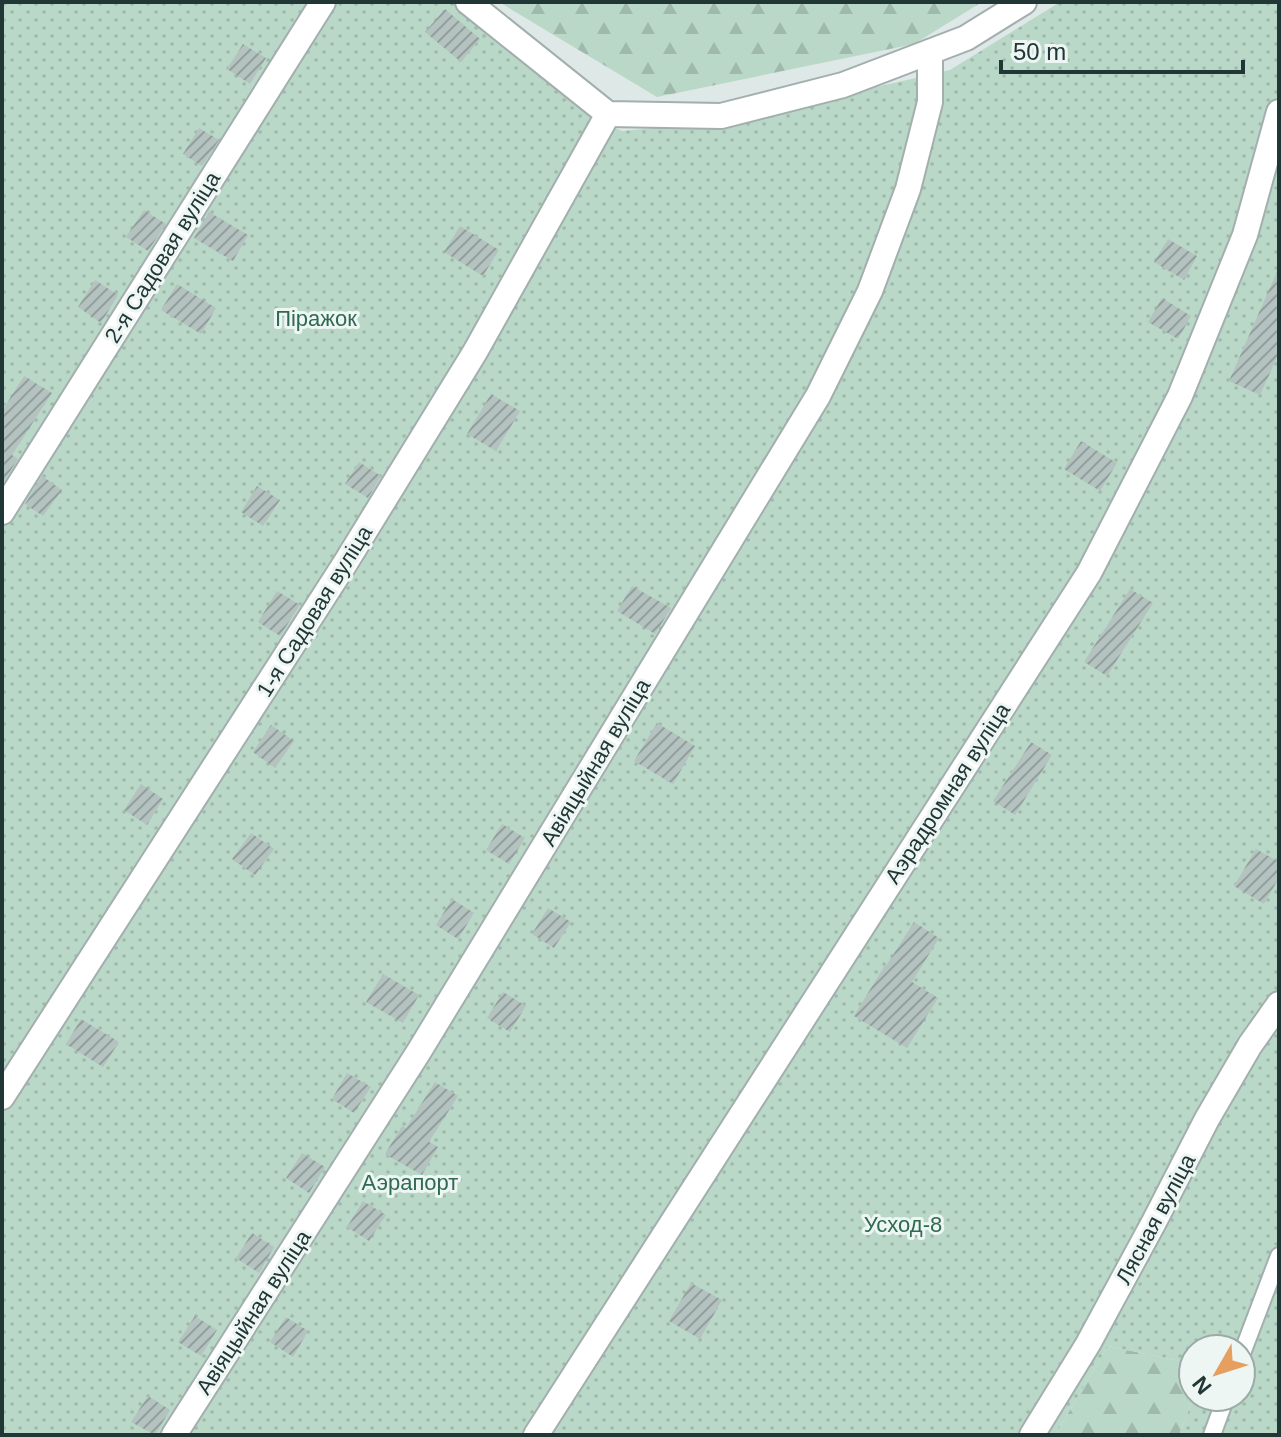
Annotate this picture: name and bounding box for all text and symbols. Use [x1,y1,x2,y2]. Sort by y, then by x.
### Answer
scale bar [1001,24,1243,74]
text: 50 m [1013,38,1066,65]
street label: 2-я Садовая вуліца [100,166,226,347]
park label: Піражок [275,306,357,331]
street label: 1-я Садовая вуліца [252,520,378,701]
street label: Авіяцыйная вуліца [536,673,656,850]
street label: Аэрадромная вуліца [880,698,1015,888]
street label: Лясная вуліца [1111,1149,1201,1289]
park label: Аэрапорт [362,1170,458,1195]
park label: Усход-8 [864,1212,942,1237]
street label: Авіяцыйная вуліца [191,1225,316,1399]
north arrow [1177,1333,1257,1413]
text: N [1187,1371,1217,1399]

